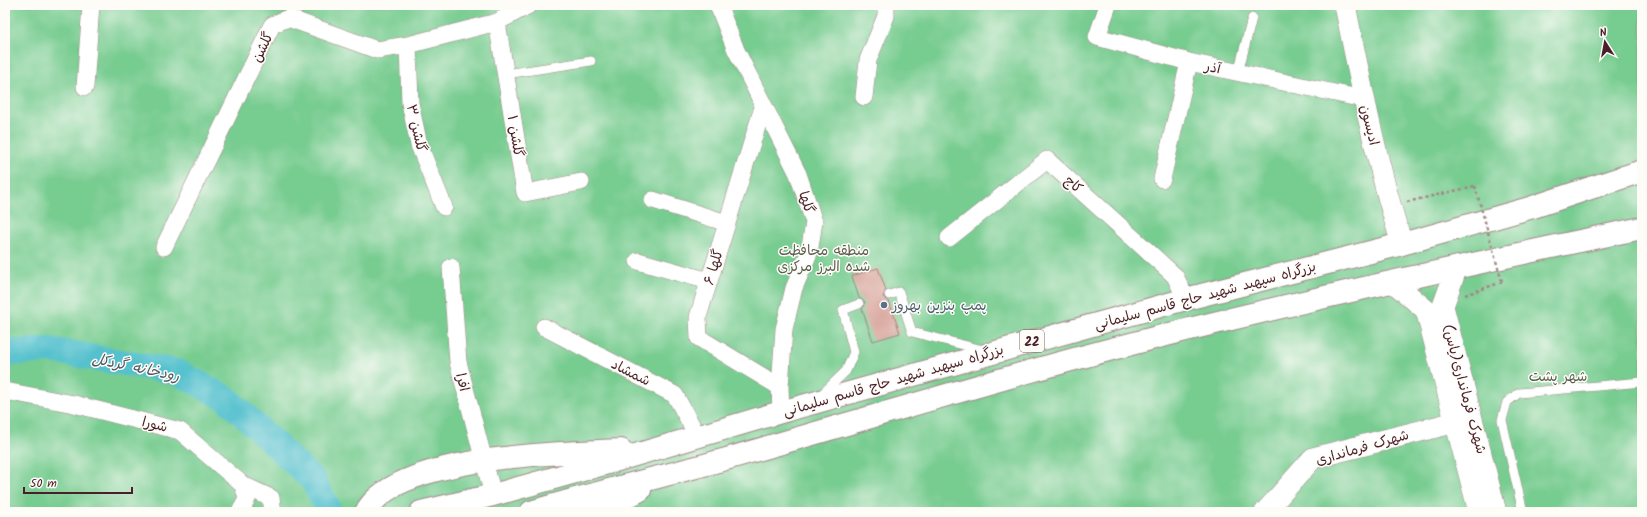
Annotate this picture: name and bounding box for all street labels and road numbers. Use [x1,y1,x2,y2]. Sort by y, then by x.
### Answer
street label: گلشن [246,29,280,66]
street label: آذر [1202,55,1223,80]
street label: گلشن ۳ [400,102,432,154]
street label: ادیسون [1353,103,1385,148]
street label: گلشن ۱ [501,114,529,159]
street label: کاج [1059,170,1088,199]
street label: گلها [792,188,820,216]
street label: گلها ۶ [698,247,730,288]
street label: بزرگراه سپهبد شهید حاج قاسم سلیمانی [1092,256,1319,336]
street label: شهرک فرمانداری(یاس) [1436,322,1492,457]
road number: 22 [1020,330,1044,352]
street label: بزرگراه سپهبد شهید حاج قاسم سلیمانی [780,339,1006,423]
street label: شمشاد [607,354,654,392]
street label: افرا [449,371,475,394]
street label: شورا [139,411,170,439]
street label: شهرک فرمانداری [1313,424,1412,472]

